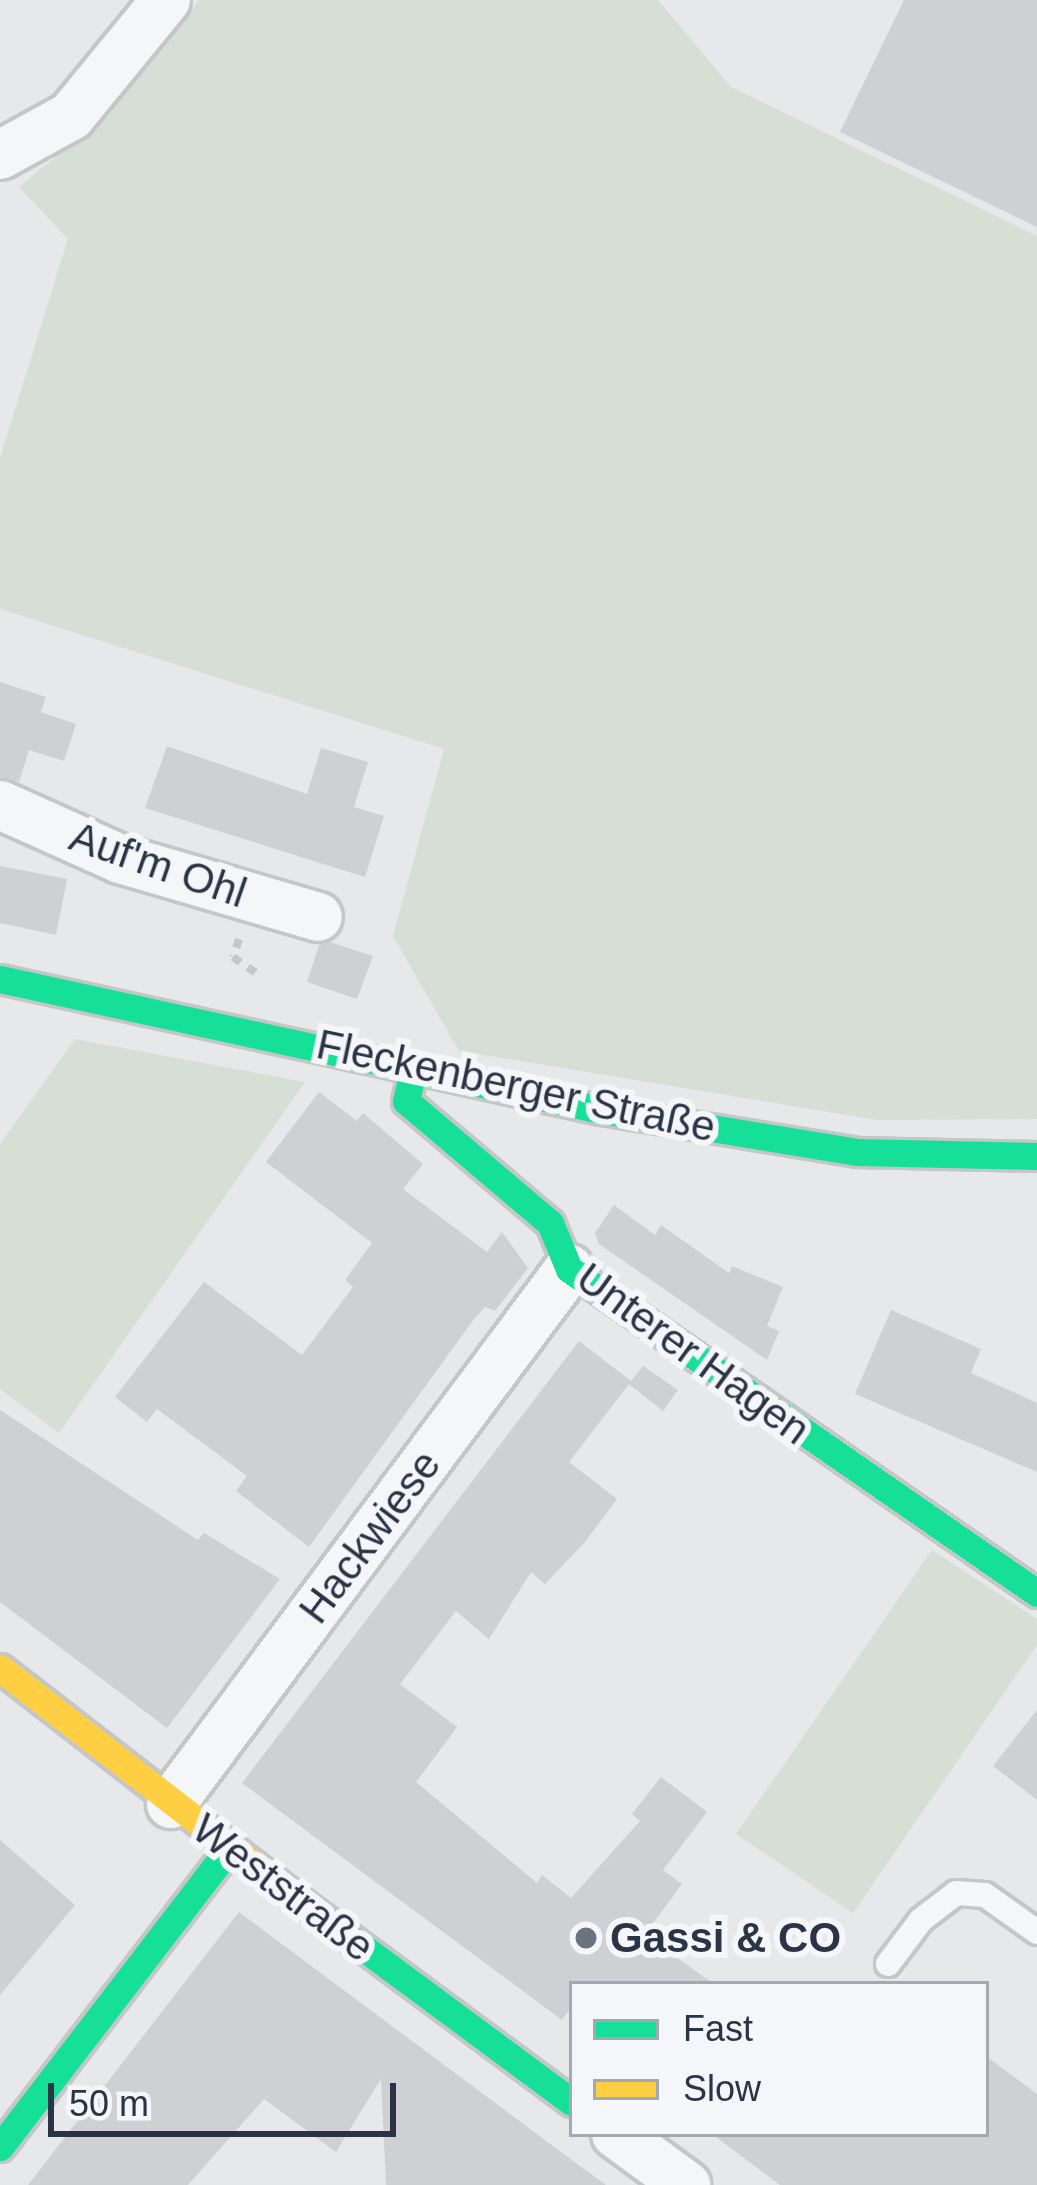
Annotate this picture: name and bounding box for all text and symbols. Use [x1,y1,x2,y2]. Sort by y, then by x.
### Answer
street label: Auf'm Ohl [63,811,253,919]
street label: Fleckenberger Straße [312,1019,720,1153]
street label: Unterer Hagen [567,1253,819,1455]
street label: Hackwiese [289,1441,451,1633]
street label: Weststraße [182,1803,384,1973]
place label: Gassi & CO [610,1913,841,1963]
marker: Gassi & CO [573,1925,599,1951]
legend [569,1981,989,2137]
text: Fast [683,2008,753,2049]
scale bar [54,2059,402,2133]
text: Slow [683,2068,761,2109]
text: 50 m [69,2083,149,2124]

